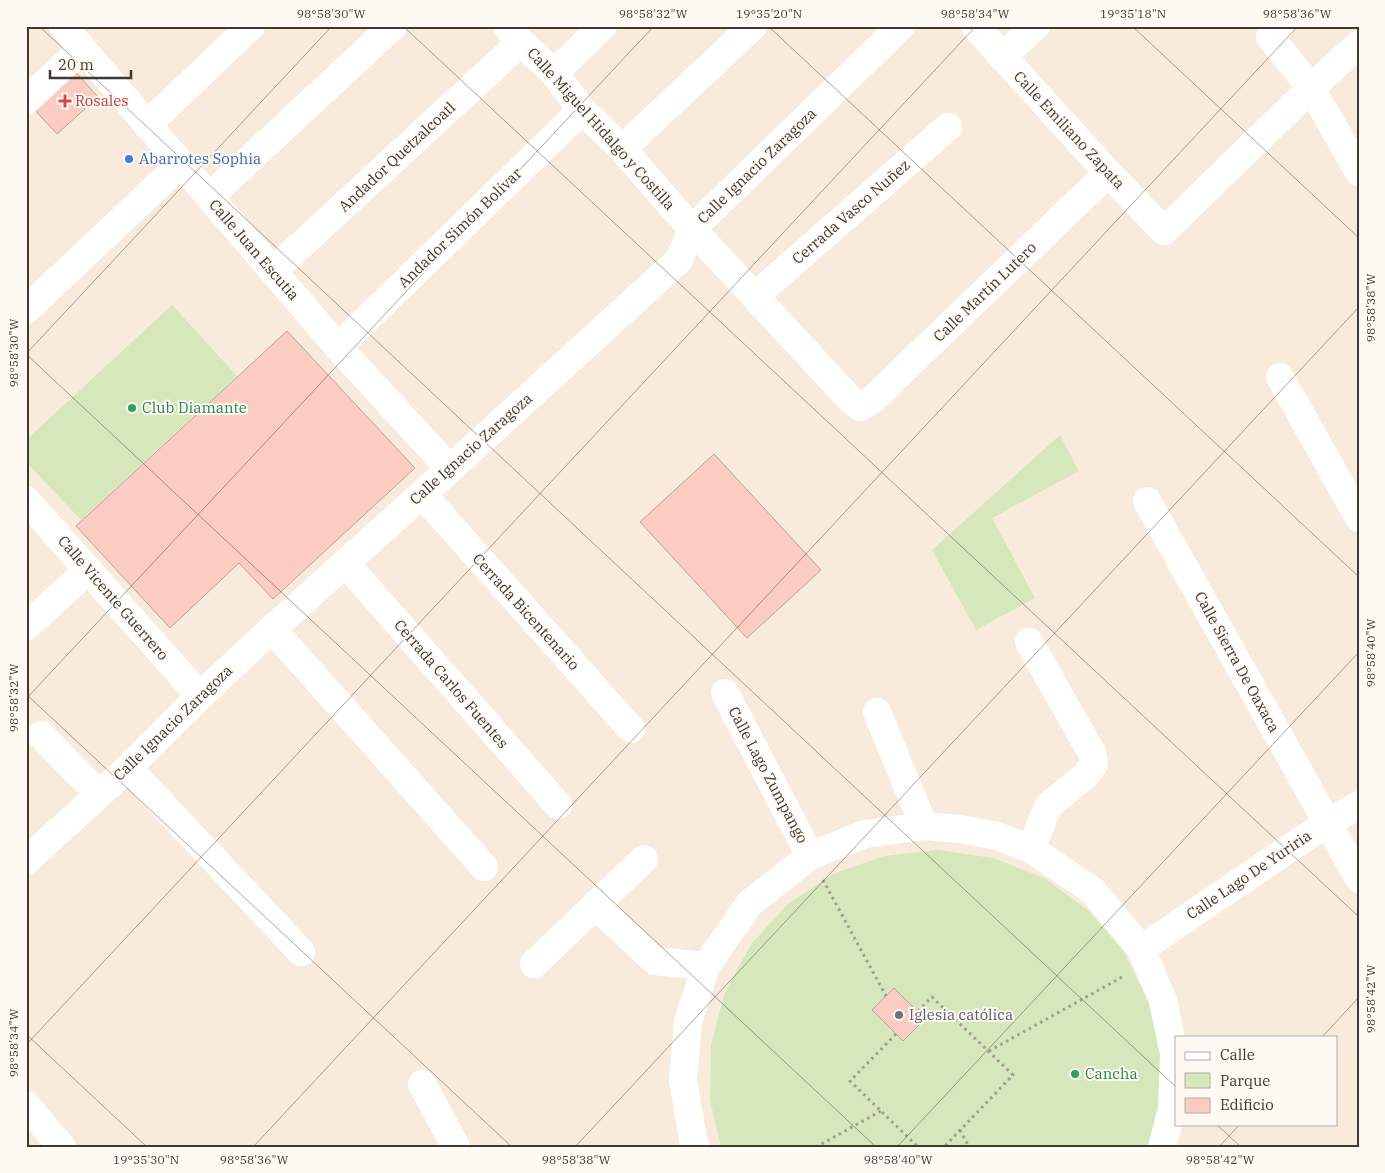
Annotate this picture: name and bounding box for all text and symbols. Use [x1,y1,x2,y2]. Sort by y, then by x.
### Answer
text: 98°58'30"W [297,6,366,21]
text: 98°58'32"W [619,6,688,21]
text: 19°35'20"N [736,6,802,21]
text: 98°58'34"W [941,6,1010,21]
text: 19°35'18"N [1100,6,1166,21]
text: 98°58'36"W [1263,6,1332,21]
street label: Calle Miguel Hidalgo y Costilla [523,44,679,214]
scale bar [50,48,131,80]
text: 20 m [58,55,94,74]
street label: Calle Emiliano Zapata [1010,67,1129,193]
place label: Rosales [75,91,129,110]
marker: Rosales [59,95,71,107]
street label: Andador Quetzalcoatl [334,98,459,216]
street label: Calle Ignacio Zaragoza [693,104,820,228]
place label: Abarrotes Sophia [139,149,261,168]
marker: Abarrotes Sophia [123,153,135,165]
street label: Cerrada Vasco Nuñez [788,155,914,268]
street label: Andador Simón Bolívar [394,163,526,292]
street label: Calle Juan Escutia [205,195,303,304]
street label: Calle Martín Lutero [929,238,1040,346]
text: 98°58'38"W [1363,273,1378,342]
text: 98°58'30"W [6,318,21,387]
street label: Calle Ignacio Zaragoza [405,389,536,509]
place label: Club Diamante [142,398,247,417]
marker: Club Diamante [126,402,138,414]
street label: Calle Vicente Guerrero [54,531,173,664]
street label: Cerrada Bicentenario [469,549,584,674]
street label: Calle Sierra De Oaxaca [1191,588,1284,736]
street label: Cerrada Carlos Fuentes [390,615,513,752]
text: 98°58'40"W [1363,618,1378,687]
street label: Calle Ignacio Zaragoza [109,661,236,785]
text: 98°58'32"W [6,663,21,732]
street label: Calle Lago Zumpango [724,703,813,846]
street label: Calle Lago De Yuriria [1183,826,1315,923]
text: 98°58'42"W [1363,964,1378,1033]
place label: Iglesia católica [909,1005,1013,1024]
text: 98°58'34"W [6,1008,21,1077]
marker: Iglesia católica [893,1009,905,1021]
legend [1175,1036,1338,1126]
text: Calle [1220,1045,1255,1064]
place label: Cancha [1085,1064,1138,1083]
marker: Cancha [1069,1068,1081,1080]
text: Parque [1220,1071,1270,1090]
text: Edificio [1220,1095,1274,1114]
text: 19°35'30"N [113,1152,179,1167]
text: 98°58'36"W [220,1152,289,1167]
text: 98°58'38"W [542,1152,611,1167]
text: 98°58'40"W [864,1152,933,1167]
text: 98°58'42"W [1186,1152,1255,1167]

